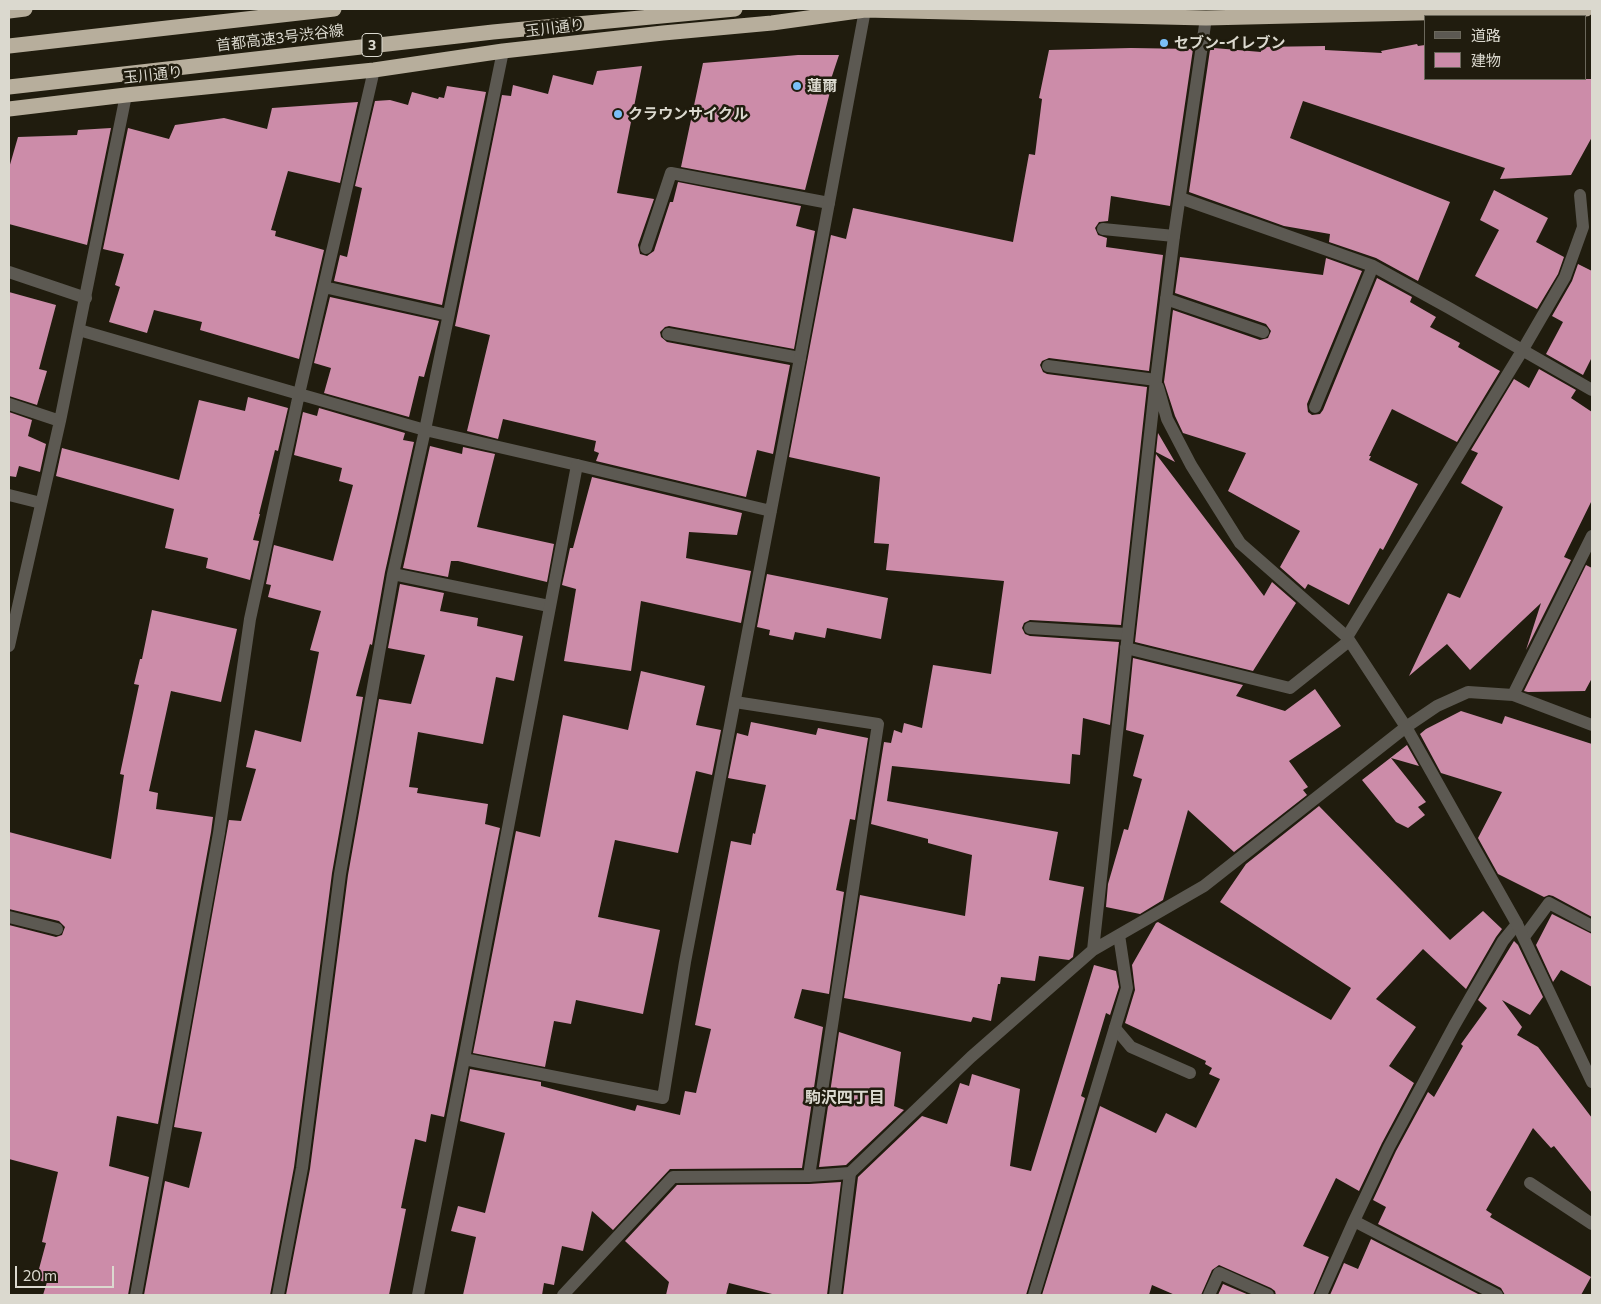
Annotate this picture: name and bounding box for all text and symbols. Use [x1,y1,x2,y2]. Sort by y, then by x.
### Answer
street label: 玉川通り [524,15,586,41]
legend [1424,15,1586,80]
street label: 首都高速3号渋谷線 [215,21,345,55]
text: 道路 [1471,26,1501,44]
road number: 3 [362,34,382,56]
place label: セブン-イレブン [1174,34,1285,52]
marker: セブン-イレブン [1158,37,1170,49]
text: 建物 [1471,51,1501,69]
street label: 玉川通り [122,63,184,87]
place label: 蓮爾 [807,77,837,95]
marker: 蓮爾 [791,80,803,92]
place label: クラウンサイクル [628,105,748,123]
marker: クラウンサイクル [612,108,624,120]
district label: 駒沢四丁目 [805,1088,885,1108]
scale bar [18,1256,116,1288]
text: 20 m [23,1266,57,1284]

